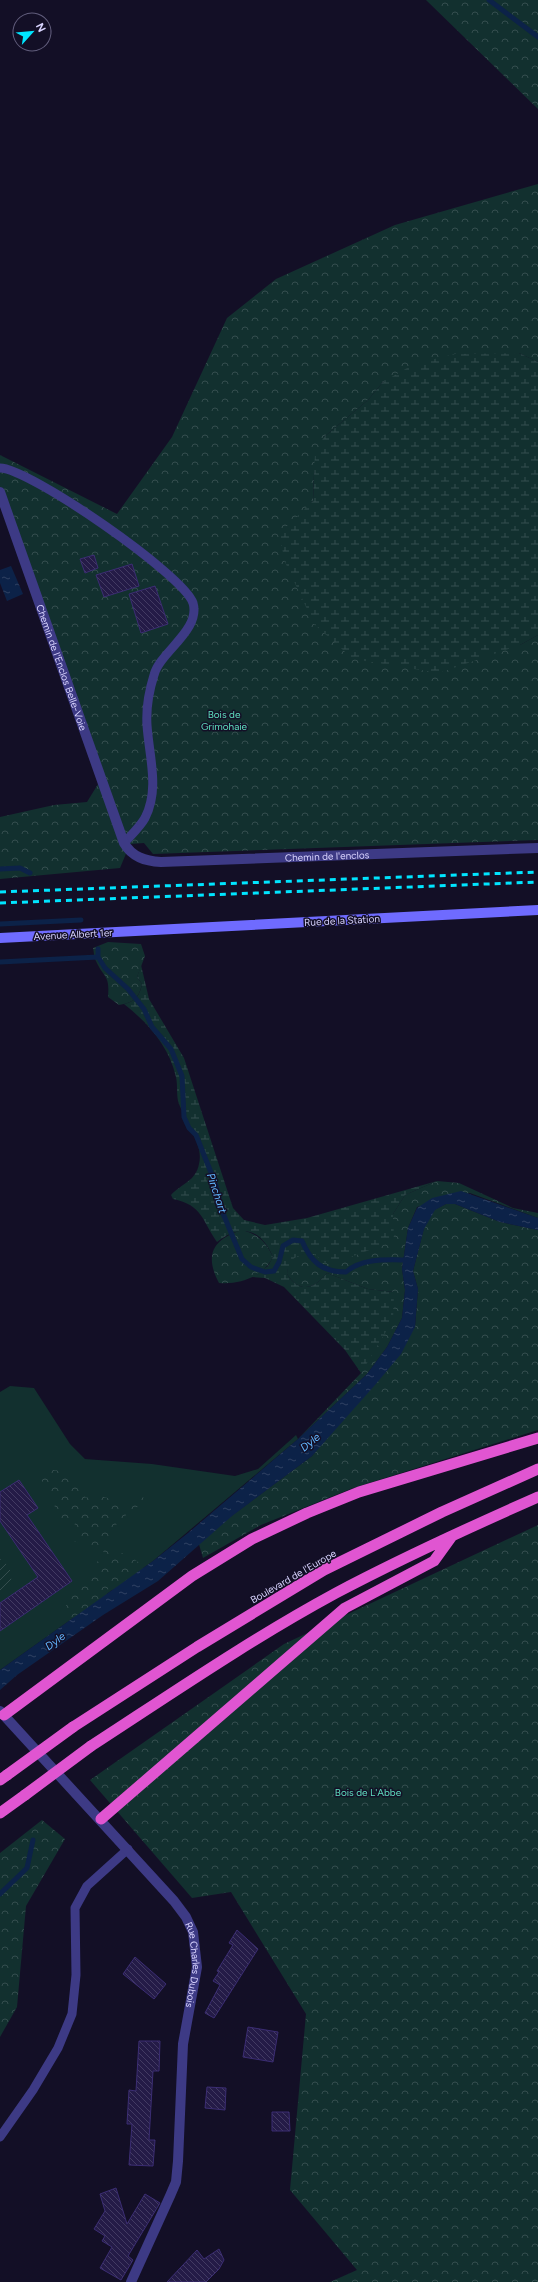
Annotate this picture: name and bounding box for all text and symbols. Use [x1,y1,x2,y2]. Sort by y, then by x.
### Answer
north arrow [12,12,52,52]
text: N [33,21,48,34]
street label: Chemin de l'Enclos Belle-Voie [33,603,90,733]
park label: Bois de Grimohaie [201,708,248,733]
street label: Chemin de l'enclos [285,848,370,864]
street label: Rue de la Station [304,912,381,929]
street label: Avenue Albert 1er [33,926,114,943]
water label: Pinchart [204,1171,229,1216]
water label: Dyle [298,1430,323,1454]
street label: Boulevard de l'Europe [248,1546,339,1606]
water label: Dyle [43,1630,68,1653]
park label: Bois de L'Abbe [335,1786,402,1799]
street label: Rue Charles Dubois [182,1920,203,2009]

